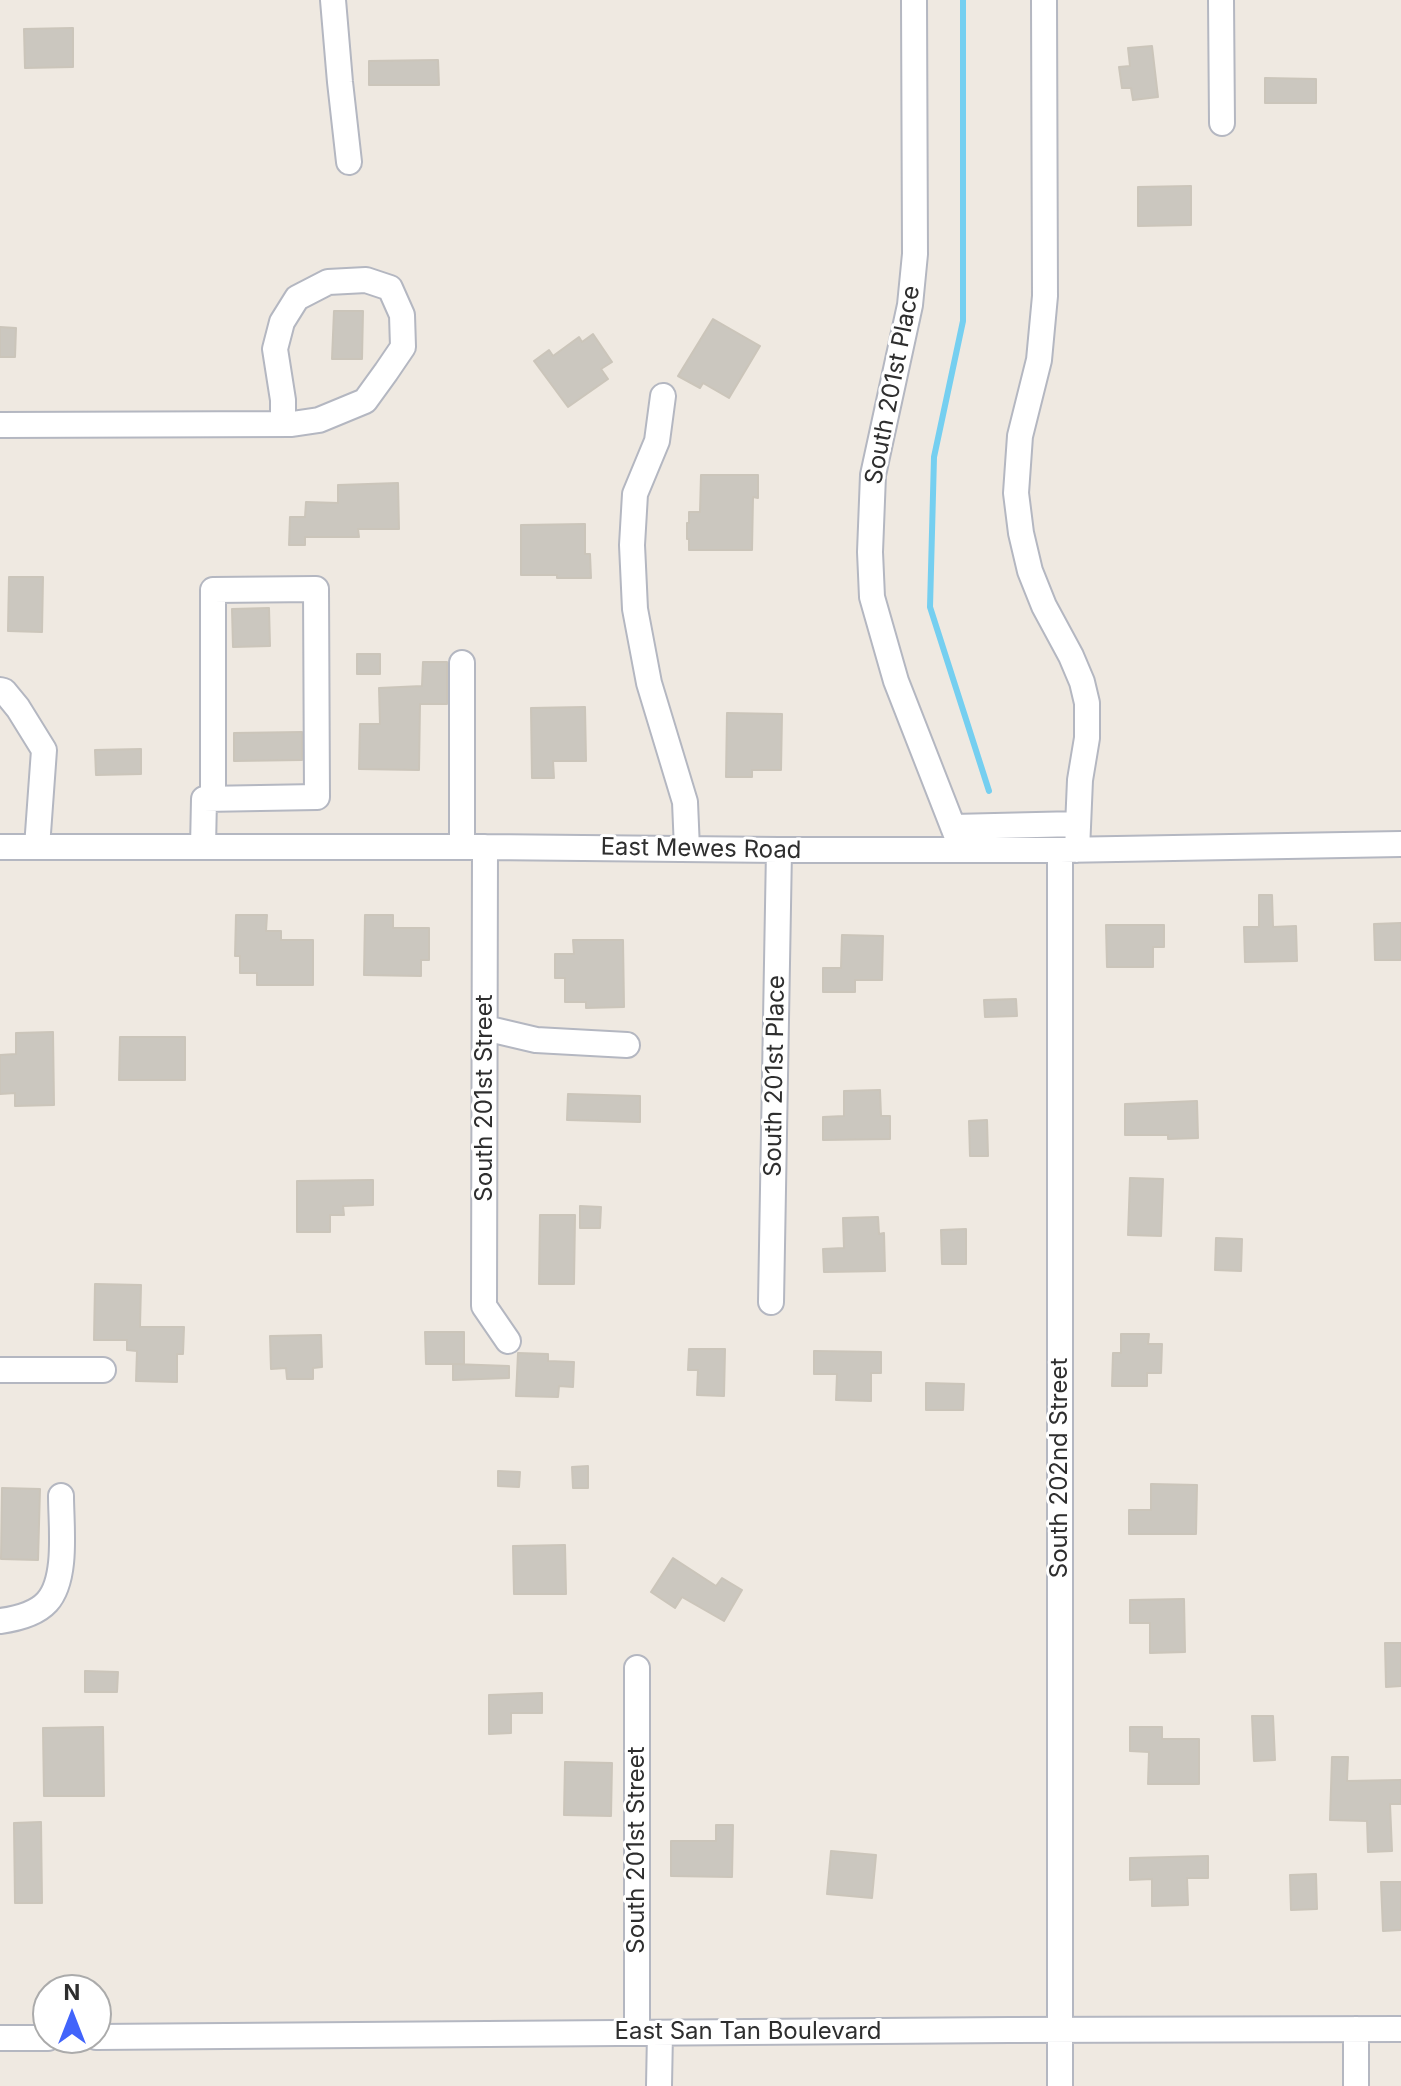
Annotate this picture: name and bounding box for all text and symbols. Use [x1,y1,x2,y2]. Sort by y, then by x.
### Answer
street label: South 201st Place [860,283,926,487]
street label: East Mewes Road [600,833,802,865]
street label: South 201st Place [759,975,791,1177]
street label: South 201st Street [471,994,499,1202]
street label: South 202nd Street [1046,1358,1074,1578]
street label: South 201st Street [623,1746,651,1954]
north arrow [32,1974,112,2054]
text: N [64,1979,80,2005]
street label: East San Tan Boulevard [615,2018,881,2046]

